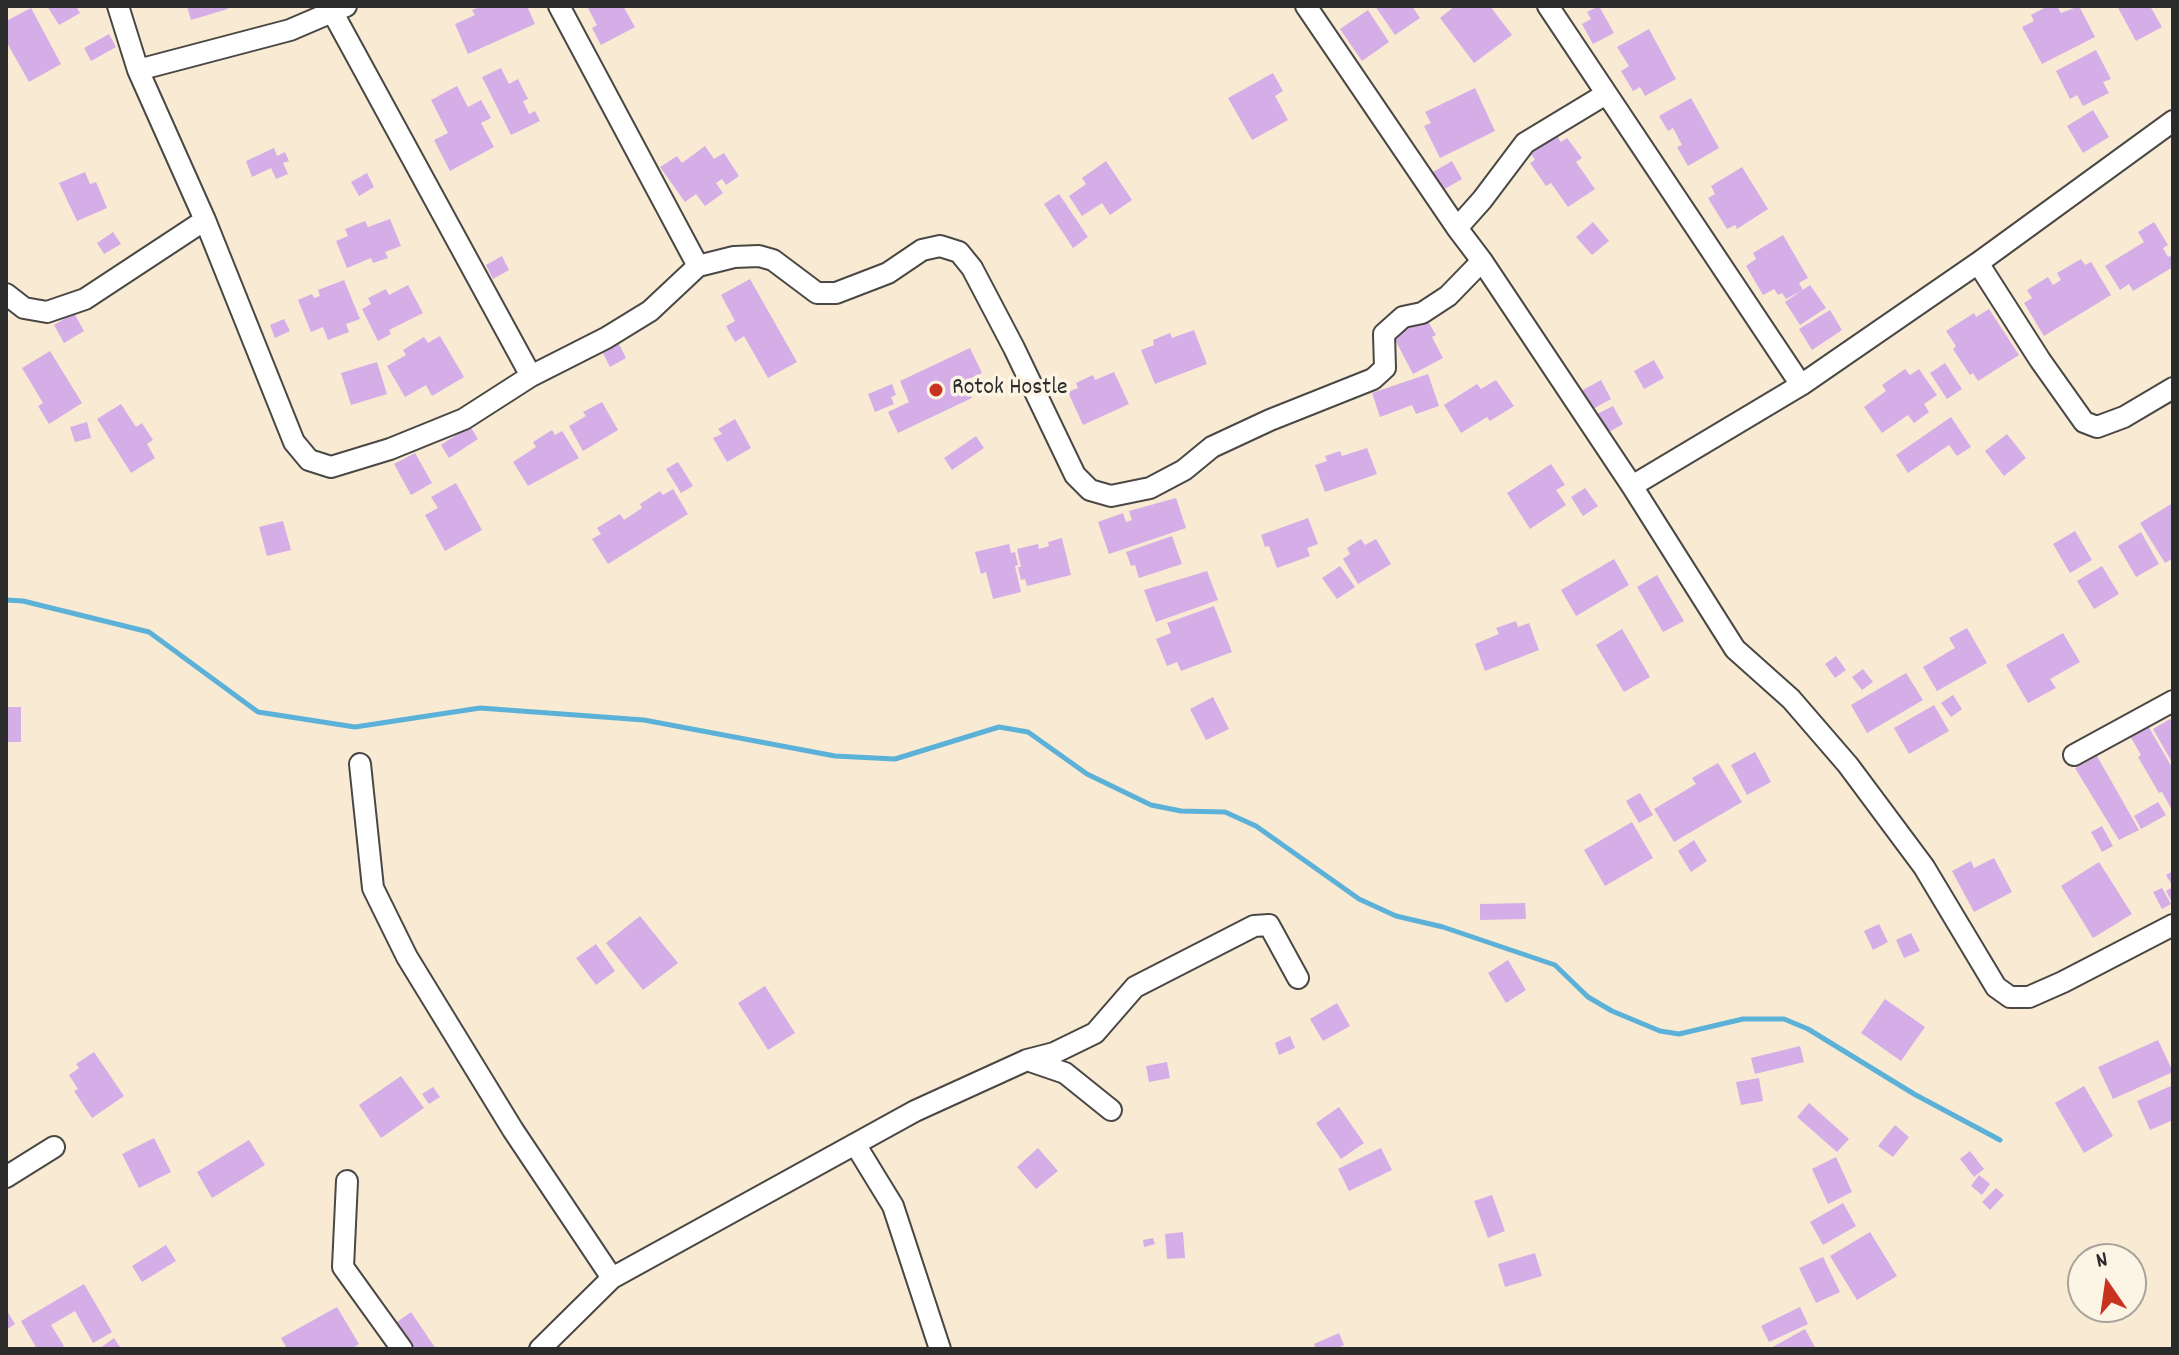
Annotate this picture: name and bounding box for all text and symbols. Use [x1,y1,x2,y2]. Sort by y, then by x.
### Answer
place label: Rotok Hostle [952,376,1067,404]
marker: Rotok Hostle [927,381,945,399]
north arrow [2067,1243,2147,1323]
text: N [2093,1245,2111,1277]

